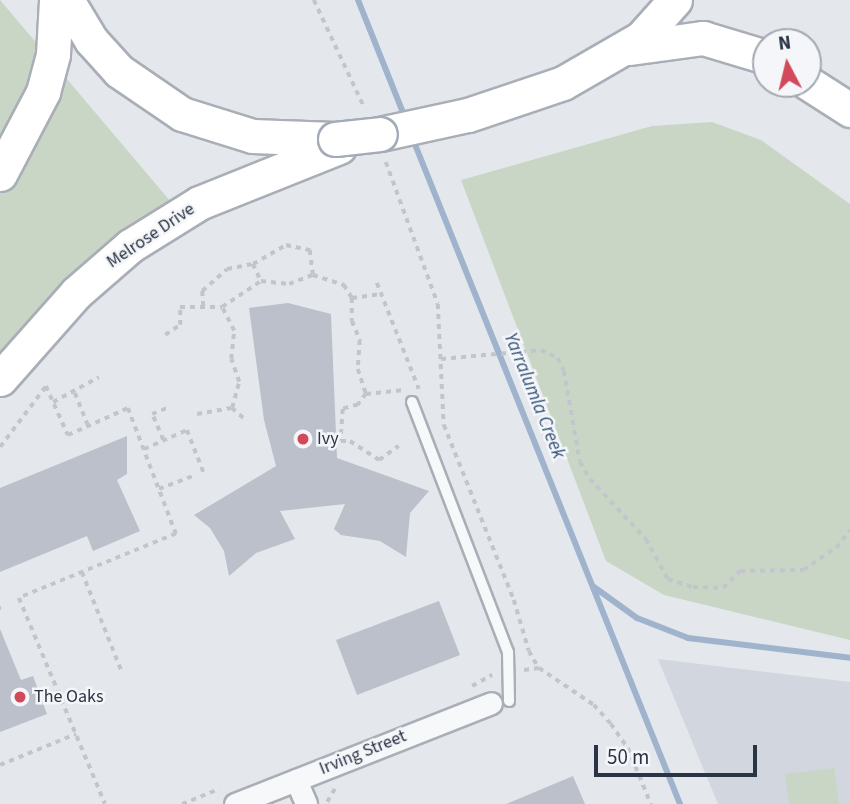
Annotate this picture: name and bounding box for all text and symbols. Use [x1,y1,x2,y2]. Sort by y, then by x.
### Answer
north arrow [752,28,822,98]
text: N [777,29,793,58]
street label: Melrose Drive [103,199,199,273]
water label: Yarralumla Creek [498,330,570,462]
place label: Ivy [317,428,339,450]
marker: Ivy [295,431,311,447]
place label: The Oaks [34,686,103,708]
marker: The Oaks [12,689,28,705]
street label: Irving Street [316,726,410,780]
scale bar [598,730,761,774]
text: 50 m [607,742,649,772]

